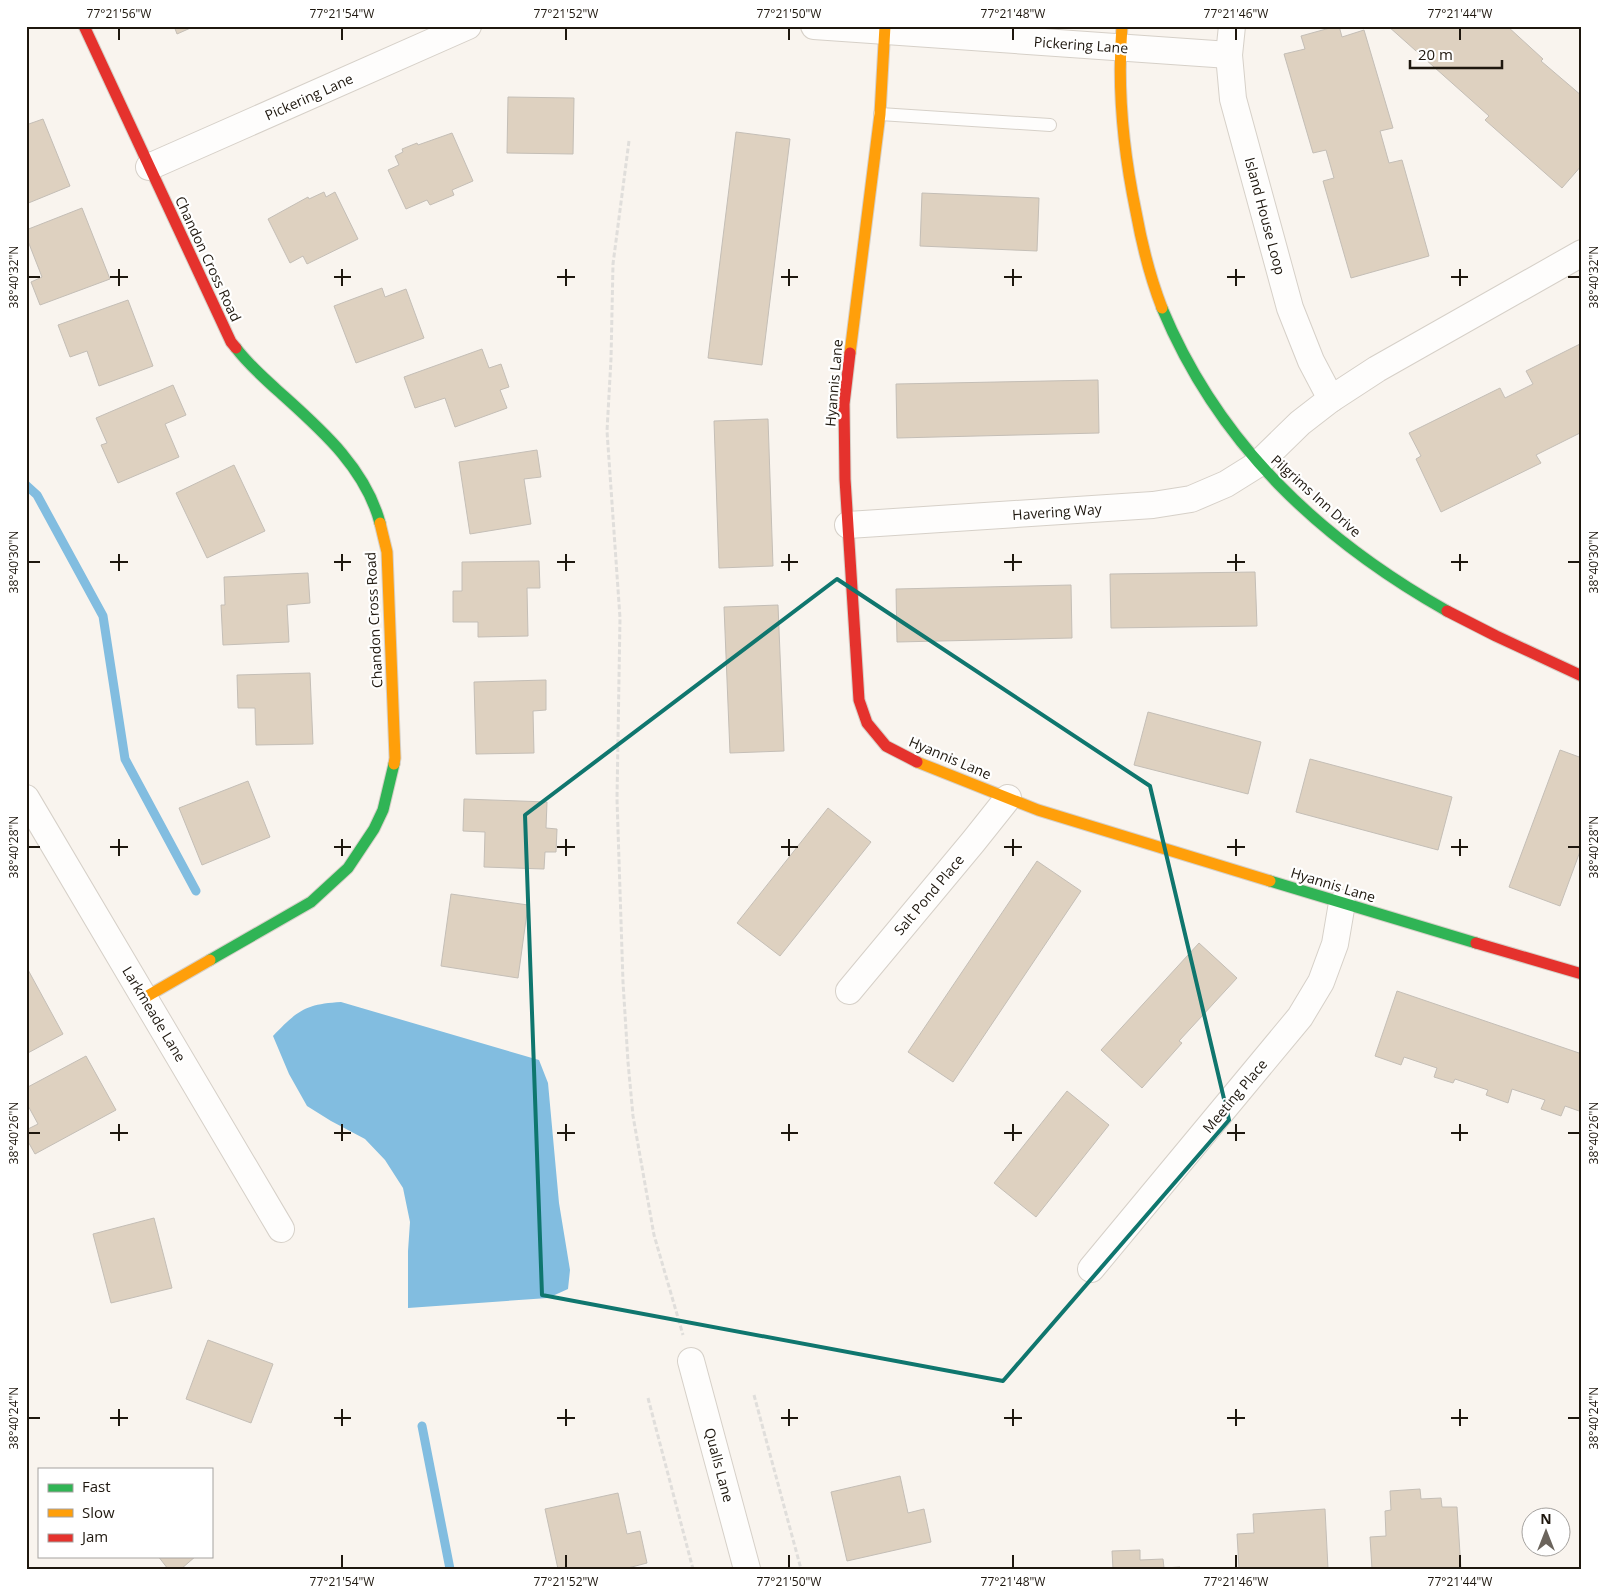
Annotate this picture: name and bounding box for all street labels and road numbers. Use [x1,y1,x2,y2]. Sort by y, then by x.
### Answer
street label: Pickering Lane [1033,32,1129,57]
street label: Pickering Lane [262,69,356,124]
street label: Island House Loop [1241,155,1290,277]
street label: Chandon Cross Road [171,193,246,325]
street label: Hyannis Lane [820,338,847,427]
street label: Pilgrims Inn Drive [1267,450,1365,541]
street label: Havering Way [1012,499,1103,524]
street label: Chandon Cross Road [360,551,387,689]
street label: Hyannis Lane [906,732,994,783]
street label: Salt Pond Place [889,850,968,939]
street label: Hyannis Lane [1288,863,1378,906]
street label: Larkmeade Lane [118,962,191,1065]
street label: Meeting Place [1198,1055,1271,1137]
street label: Qualls Lane [700,1426,739,1504]

